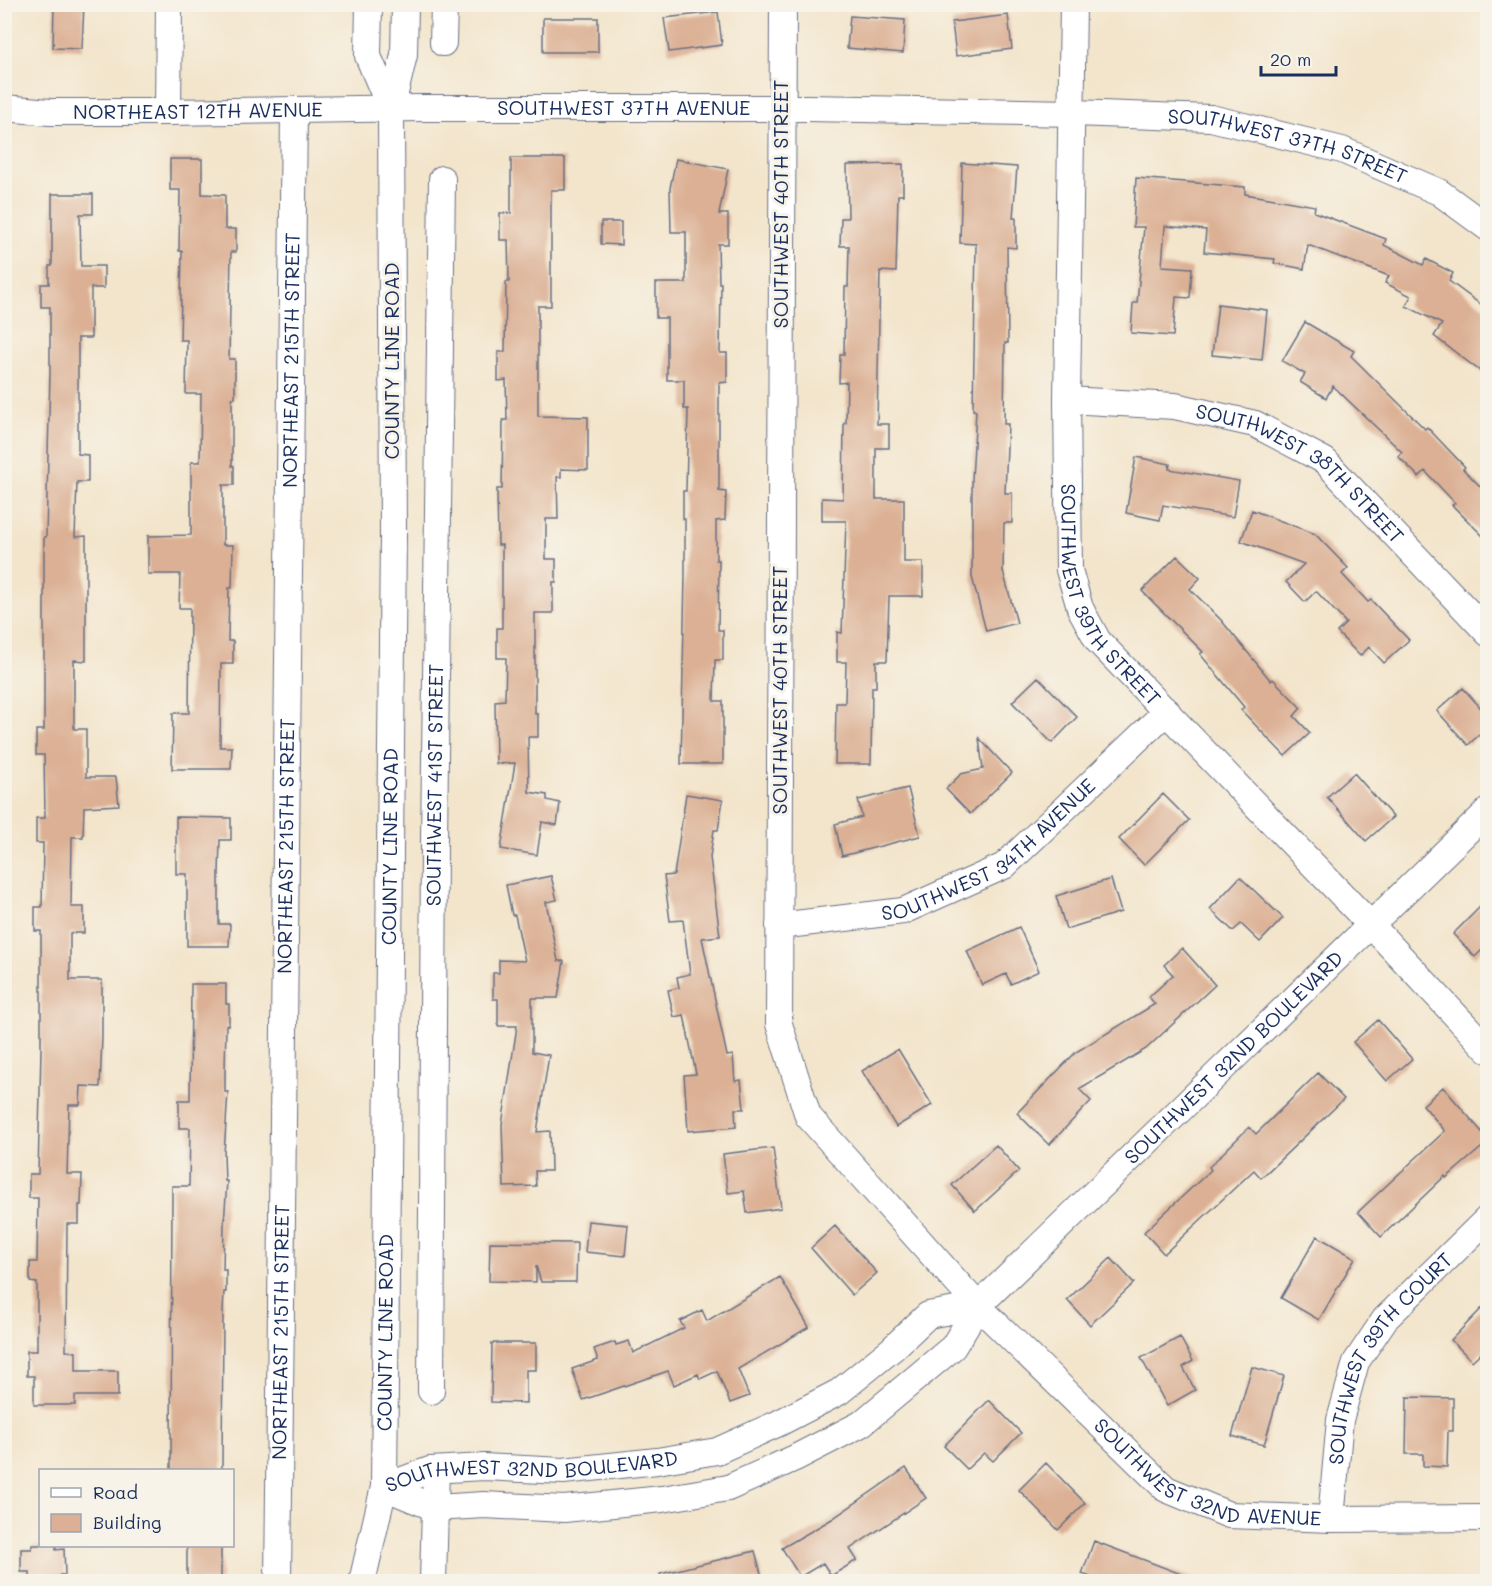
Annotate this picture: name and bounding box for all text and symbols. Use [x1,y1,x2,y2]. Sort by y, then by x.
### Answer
scale bar [1261,39,1336,77]
text: 20 m [1270,47,1311,71]
street label: SOUTHWEST 40TH STREET [767,80,793,328]
street label: SOUTHWEST 37TH AVENUE [497,94,750,120]
street label: NORTHEAST 12TH AVENUE [73,96,323,124]
street label: SOUTHWEST 37TH STREET [1167,102,1411,189]
street label: NORTHEAST 215TH STREET [276,232,305,488]
street label: COUNTY LINE ROAD [378,263,404,460]
street label: SOUTHWEST 38TH STREET [1193,397,1410,548]
street label: SOUTHWEST 39TH STREET [1056,484,1167,711]
street label: SOUTHWEST 40TH STREET [766,566,792,814]
street label: SOUTHWEST 41ST STREET [420,664,448,906]
street label: NORTHEAST 215TH STREET [271,718,299,974]
street label: COUNTY LINE ROAD [375,748,403,945]
street label: SOUTHWEST 34TH AVENUE [880,772,1100,926]
street label: SOUTHWEST 32ND BOULEVARD [1118,945,1348,1169]
street label: NORTHEAST 215TH STREET [265,1204,294,1460]
street label: COUNTY LINE ROAD [371,1234,398,1431]
street label: SOUTHWEST 39TH COURT [1322,1246,1458,1466]
street label: SOUTHWEST 32ND AVENUE [1089,1412,1322,1531]
street label: SOUTHWEST 32ND BOULEVARD [381,1444,680,1497]
legend [39,1469,234,1547]
text: Road [93,1480,138,1504]
text: Building [93,1510,161,1534]

